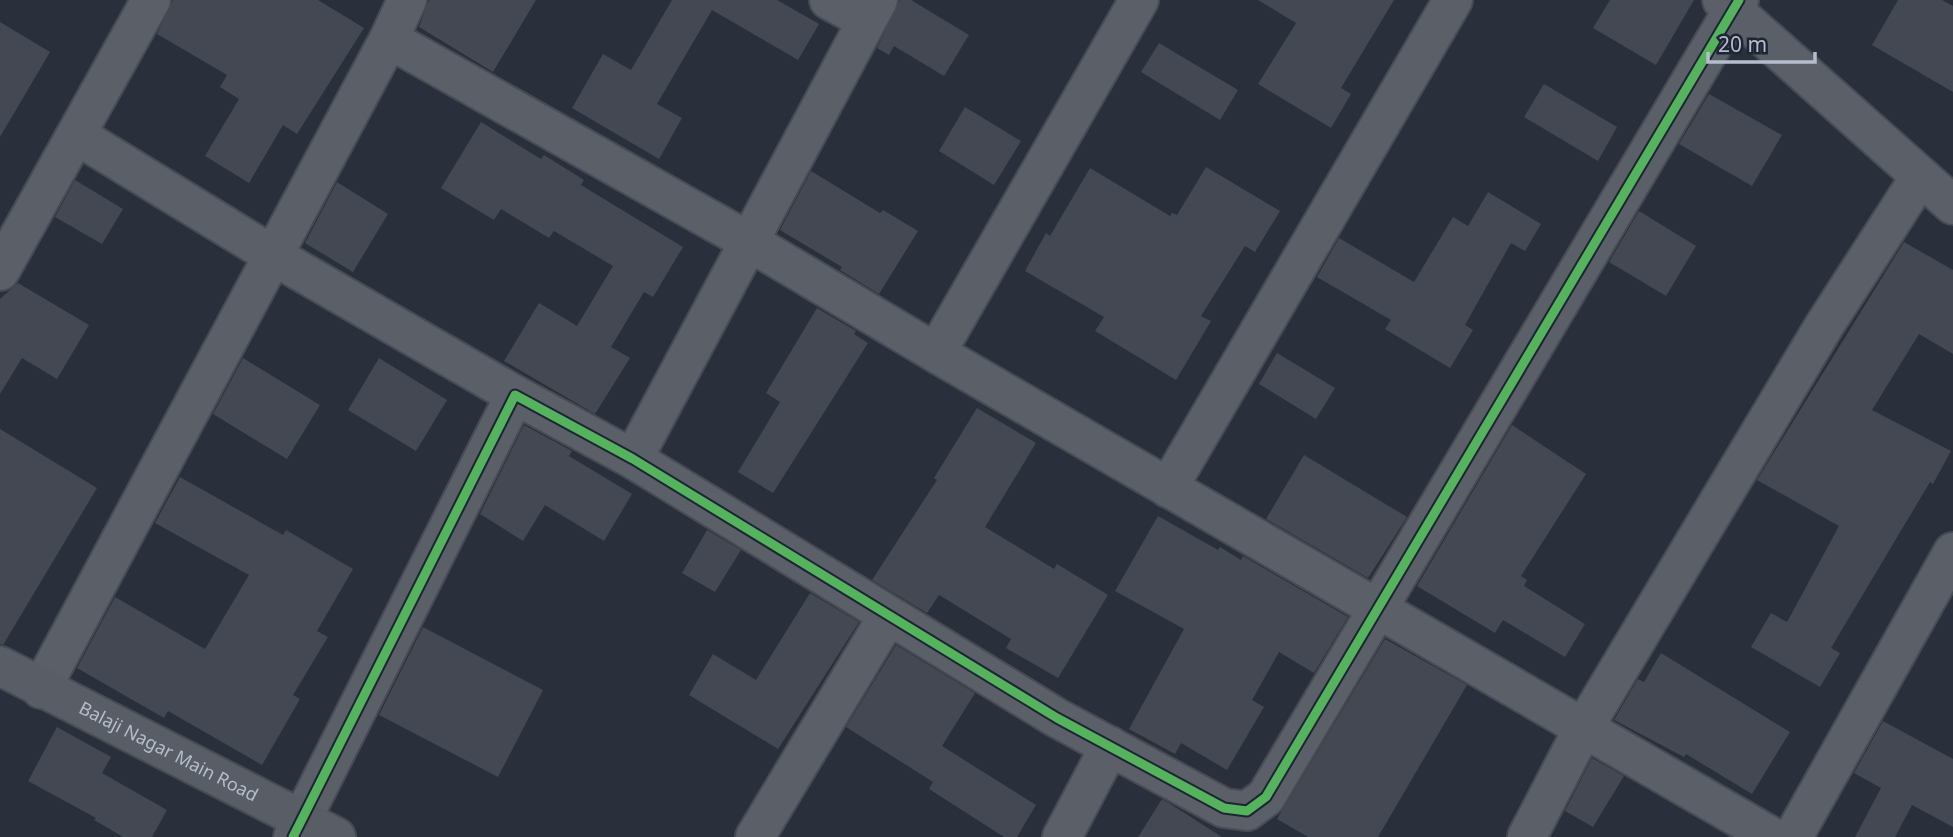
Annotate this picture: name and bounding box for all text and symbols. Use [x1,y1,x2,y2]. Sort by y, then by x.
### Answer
scale bar [1708,21,1815,65]
text: 20 m [1718,30,1767,58]
street label: Balaji Nagar Main Road [75,695,263,806]

